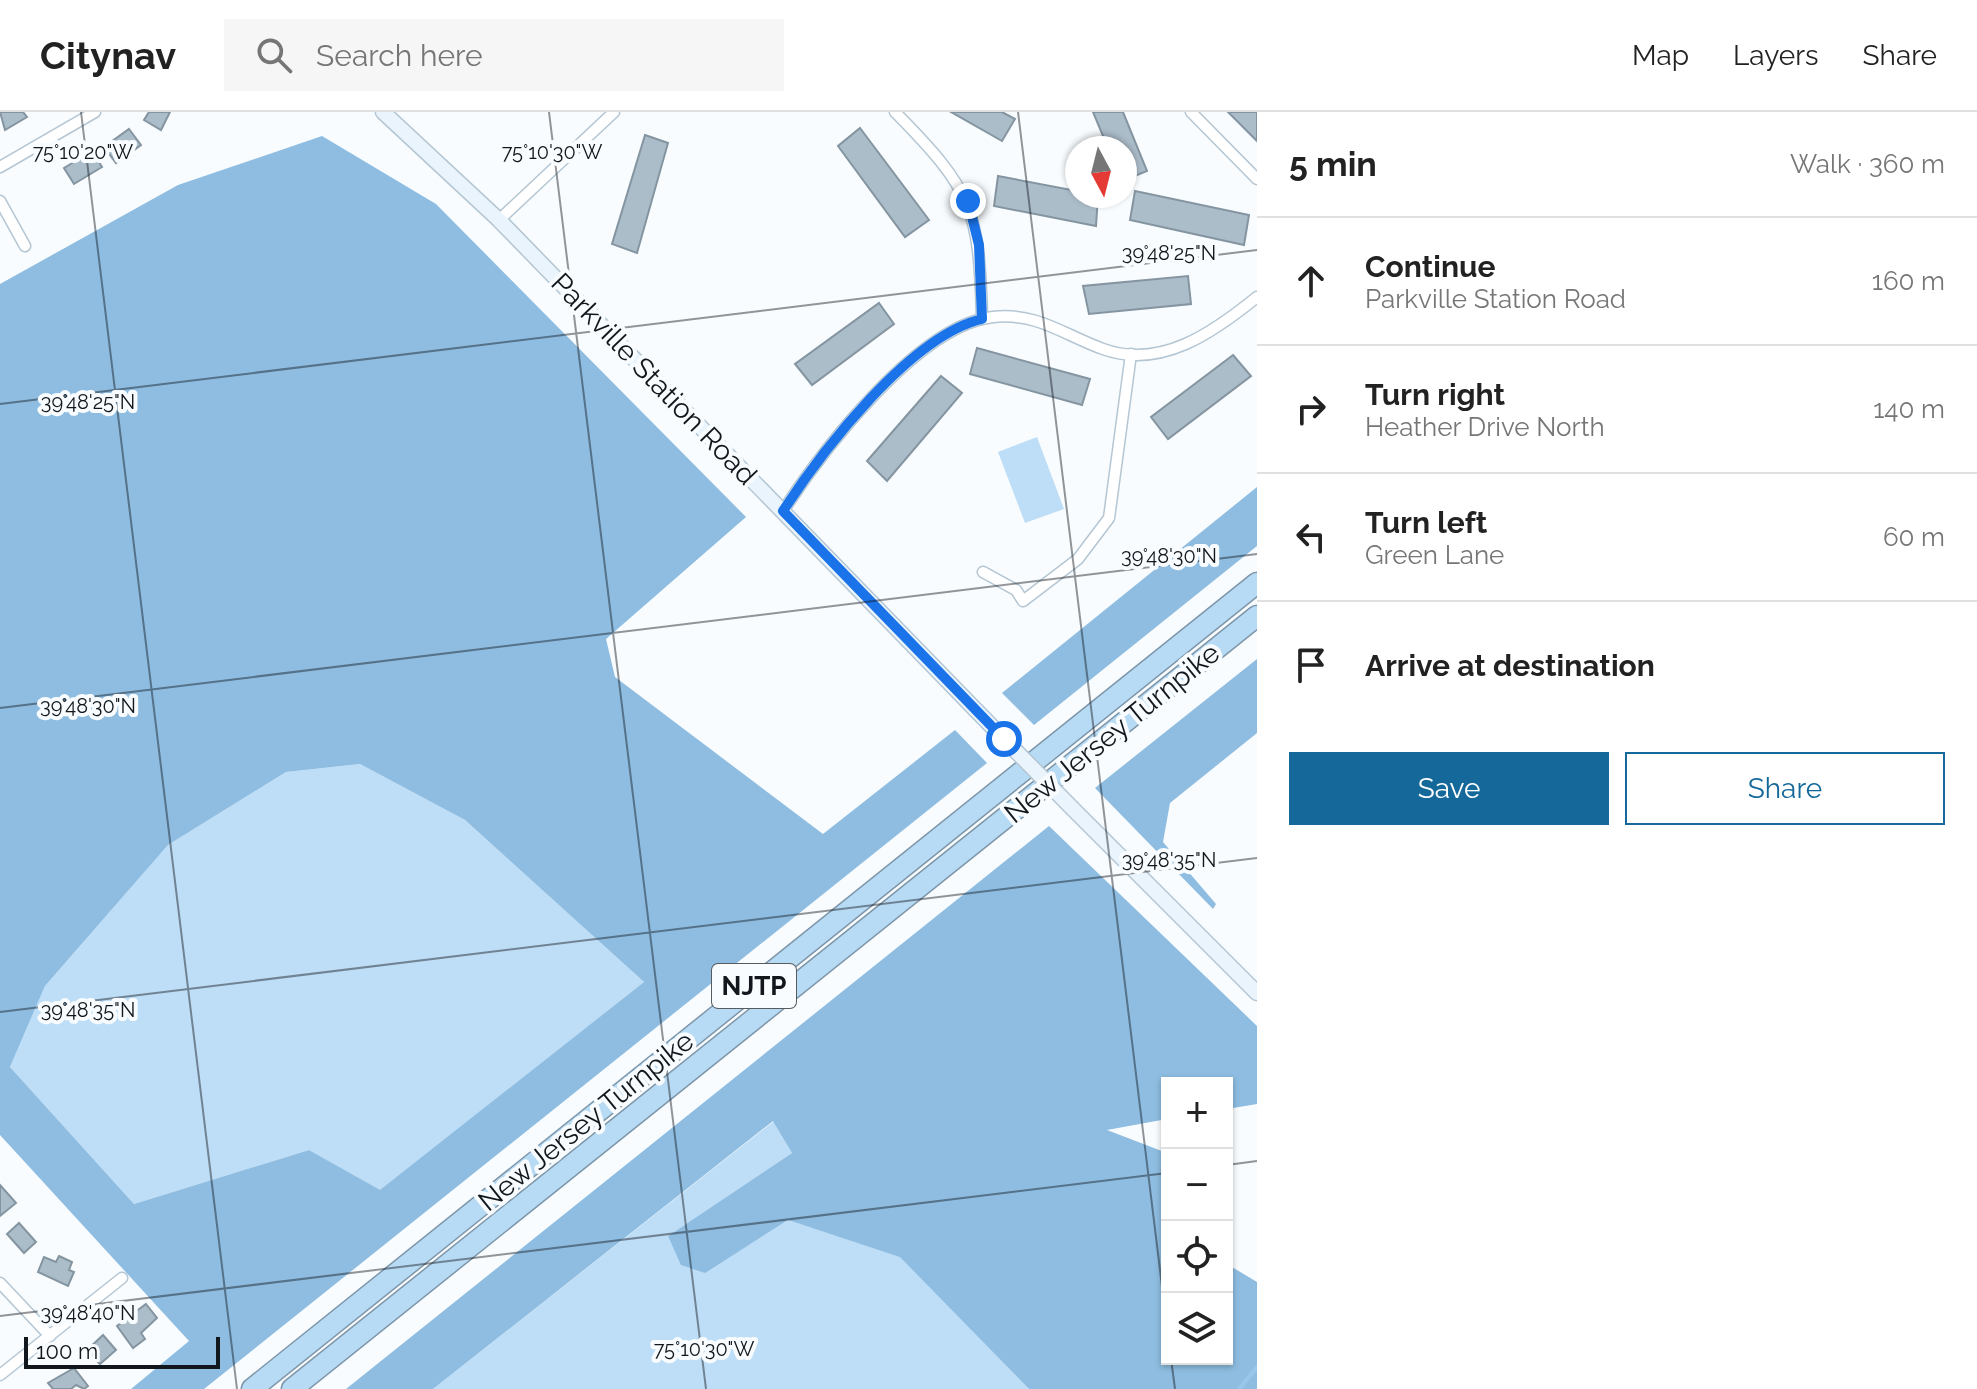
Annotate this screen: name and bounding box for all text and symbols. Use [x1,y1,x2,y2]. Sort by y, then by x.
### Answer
search box [224,19,784,91]
text: Citynav [40,33,176,78]
icon: search [252,33,296,77]
text: Search here [316,38,483,73]
text: Map [1632,39,1689,72]
text: Layers [1733,39,1819,72]
text: Share [1863,39,1937,72]
north arrow [1065,136,1137,208]
text: 75°10'20"W [33,140,133,164]
text: 75°10'30"W [502,140,602,164]
text: 5 min [1289,144,1377,184]
text: Walk · 360 m [1790,149,1945,179]
route end [950,183,986,219]
text: 39°48'25"N [1122,241,1216,265]
text: Continue [1365,249,1496,284]
icon: ahead [1289,259,1333,303]
street label: Parkville Station Road [545,266,763,492]
text: 160 m [1872,266,1945,296]
text: Parkville Station Road [1365,284,1626,314]
text: Turn right [1365,377,1505,412]
icon: right [1289,387,1333,431]
text: 39°48'25"N [41,390,135,414]
text: 140 m [1873,394,1945,424]
text: Heather Drive North [1365,412,1605,442]
text: Turn left [1365,505,1487,540]
icon: left [1289,515,1333,559]
text: 60 m [1883,522,1945,552]
text: Green Lane [1365,540,1504,570]
text: 39°48'30"N [1121,544,1217,568]
street label: New Jersey Turnpike [998,636,1226,830]
icon: arrive [1289,643,1333,687]
text: Arrive at destination [1365,648,1655,683]
text: 39°48'30"N [40,694,136,718]
route start [986,721,1022,757]
button: Save [1289,752,1609,825]
button: Share [1625,752,1945,825]
text: 39°48'35"N [1122,848,1216,872]
road number: NJTP [712,964,796,1008]
text: 39°48'35"N [41,998,135,1022]
street label: New Jersey Turnpike [472,1024,700,1218]
map controls [1161,1077,1233,1365]
button: + [1161,1077,1233,1149]
button: − [1161,1149,1233,1221]
button: locate [1161,1221,1233,1293]
button: layers [1161,1293,1233,1365]
text: 39°48'40"N [41,1301,135,1325]
scale bar [24,1333,220,1369]
text: 75°10'30"W [654,1337,754,1361]
text: 100 m [36,1338,98,1364]

